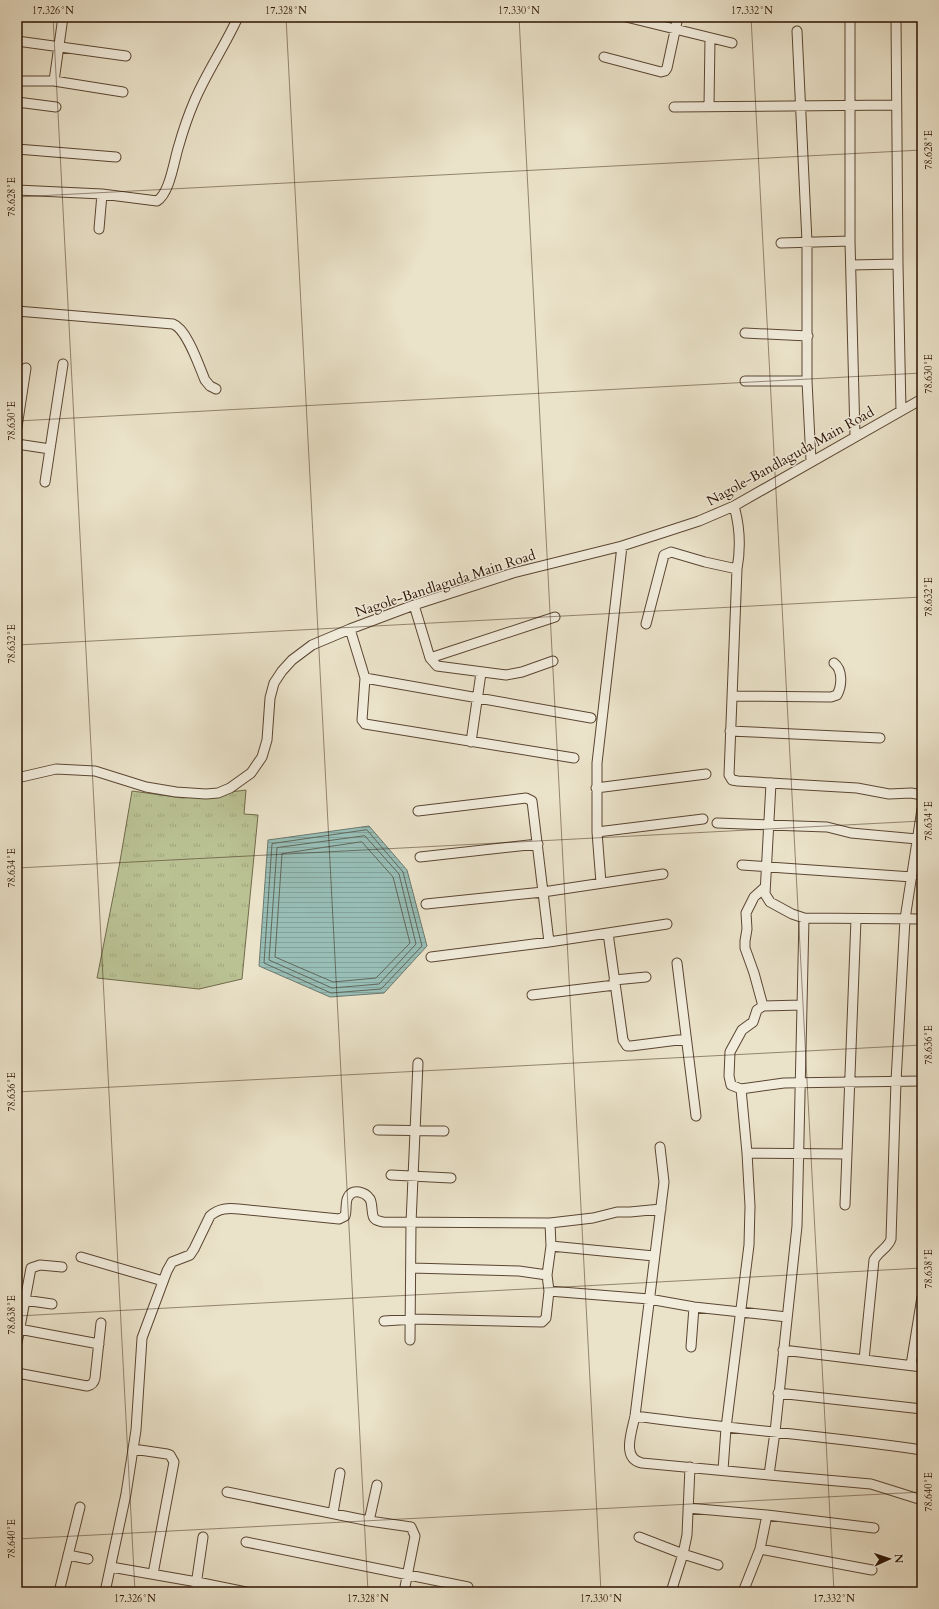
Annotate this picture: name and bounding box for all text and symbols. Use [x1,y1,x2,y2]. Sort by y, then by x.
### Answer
text: 17.326°N [32,4,74,18]
text: 17.328°N [265,4,307,18]
text: 17.330°N [498,4,540,18]
text: 17.332°N [731,4,773,18]
text: 78.628°E [922,130,936,170]
text: 78.628°E [5,177,19,217]
text: 78.630°E [922,354,936,394]
text: 78.630°E [5,401,19,441]
street label: Nagole-Bandlaguda Main Road [703,402,878,510]
street label: Nagole-Bandlaguda Main Road [353,545,538,622]
text: 78.632°E [922,577,936,617]
text: 78.632°E [5,624,19,664]
text: 78.634°E [922,801,936,841]
text: 78.634°E [5,848,19,888]
text: 78.636°E [922,1025,936,1065]
text: 78.636°E [5,1072,19,1112]
text: 78.638°E [922,1249,936,1289]
text: 78.638°E [5,1295,19,1335]
text: 78.640°E [922,1472,936,1512]
text: 78.640°E [5,1519,19,1559]
north arrow [869,1539,909,1579]
text: N [891,1553,906,1564]
text: 17.326°N [114,1592,156,1606]
text: 17.328°N [347,1592,389,1606]
text: 17.330°N [580,1592,622,1606]
text: 17.332°N [813,1592,855,1606]

